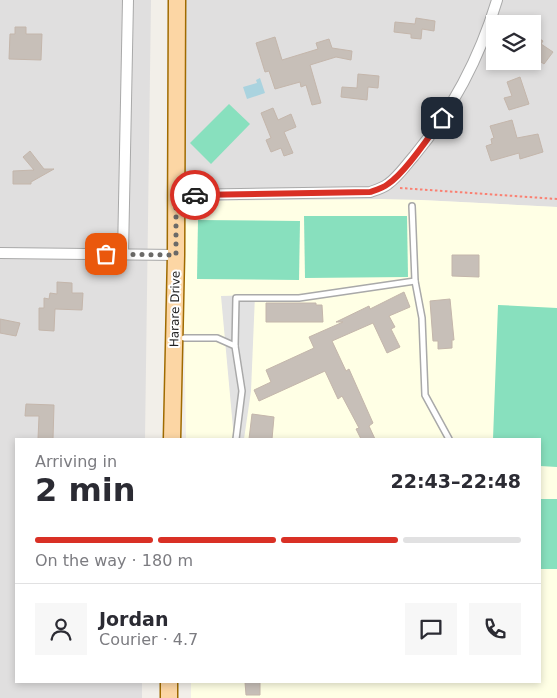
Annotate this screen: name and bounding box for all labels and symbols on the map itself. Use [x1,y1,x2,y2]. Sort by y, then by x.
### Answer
pin [421,97,463,139]
courier [170,170,220,220]
pin [85,233,127,275]
street label: Harare Drive [167,271,183,347]

